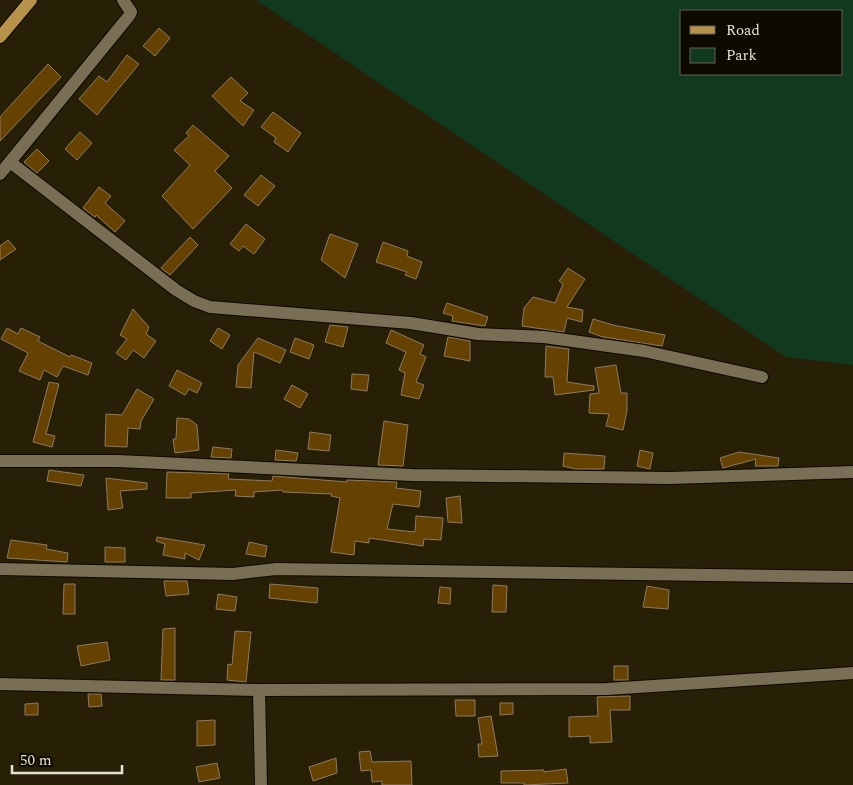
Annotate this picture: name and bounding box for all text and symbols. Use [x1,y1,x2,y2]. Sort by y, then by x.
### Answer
legend [680,10,843,75]
text: Road [726,19,760,42]
text: Park [726,44,757,67]
scale bar [12,742,122,774]
text: 50 m [20,749,52,772]

